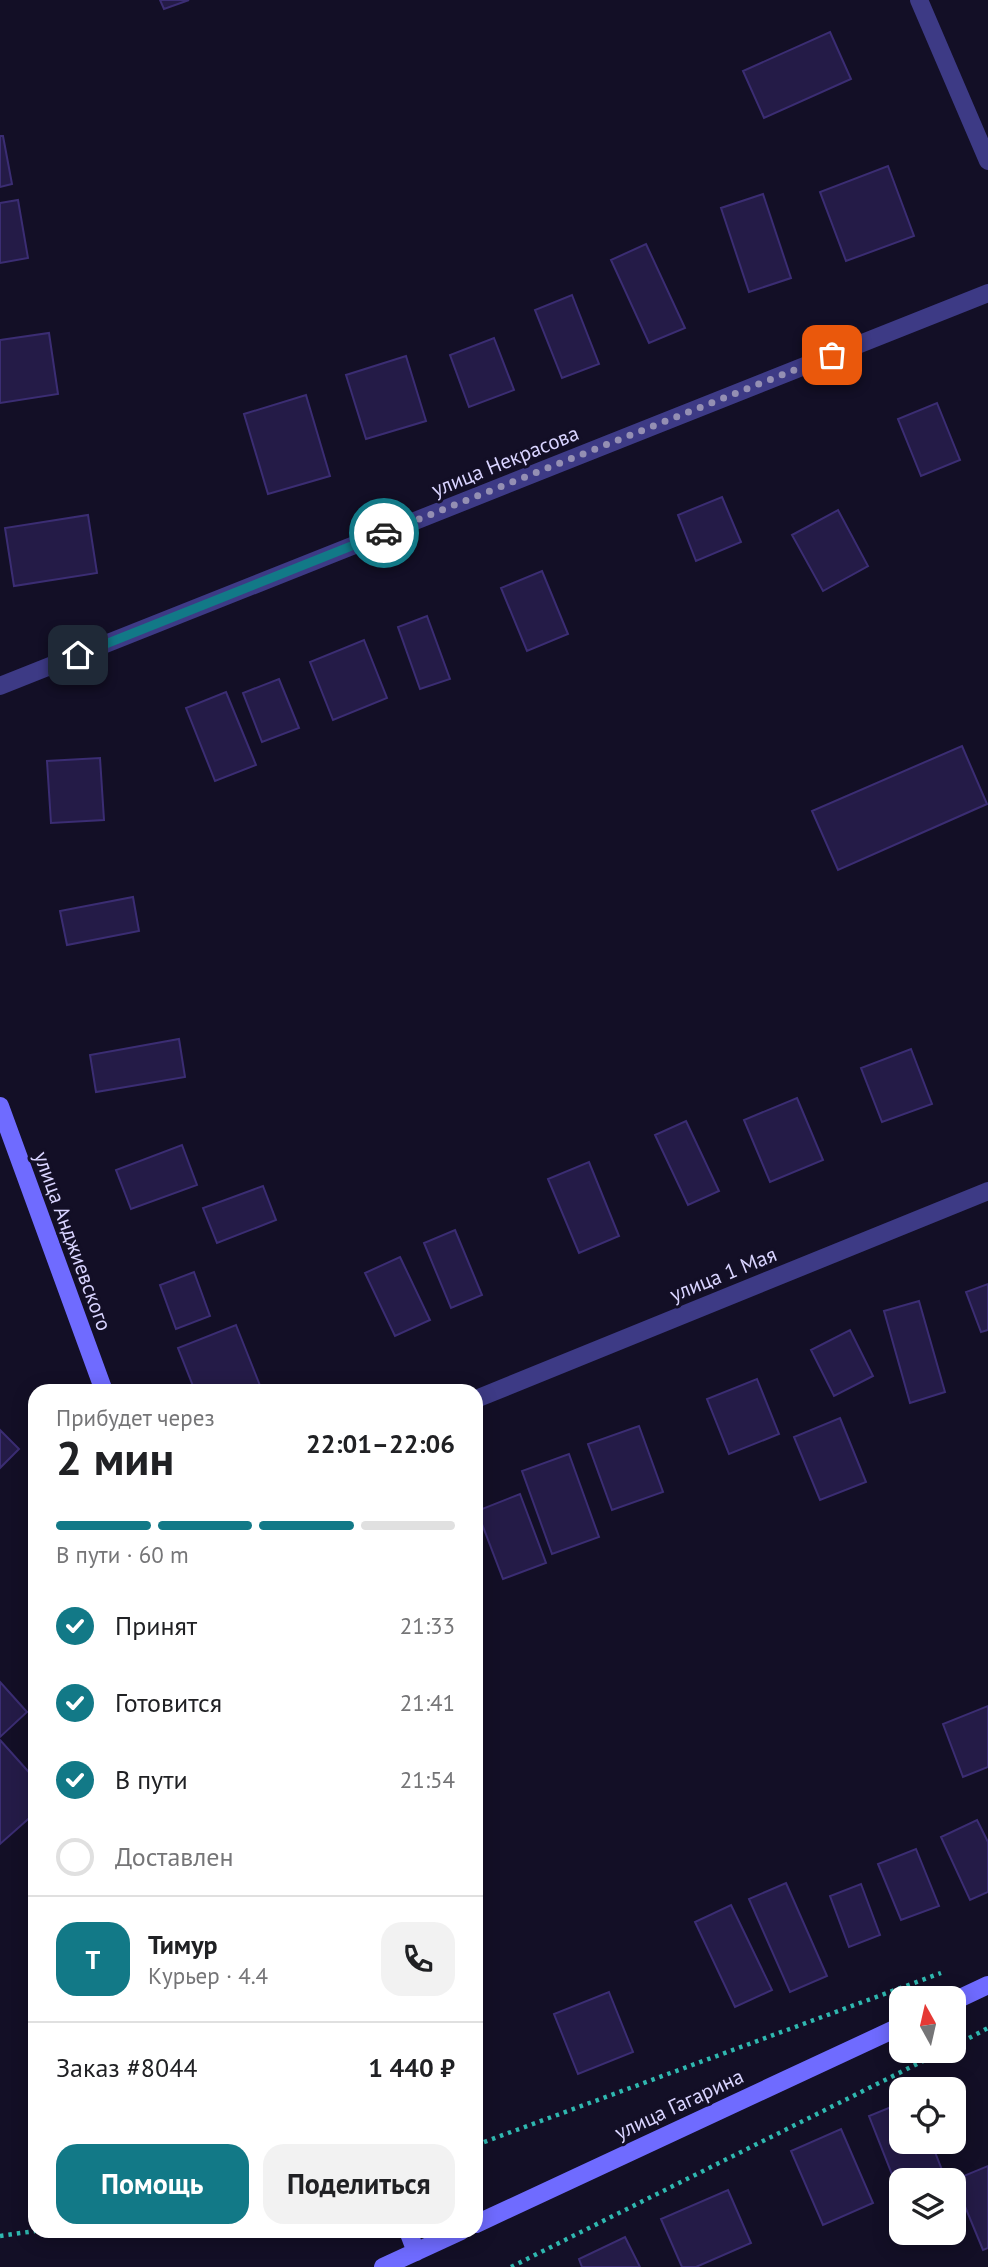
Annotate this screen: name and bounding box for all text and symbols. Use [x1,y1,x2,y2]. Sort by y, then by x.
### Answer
pin [802,325,862,385]
icon: bag [813,336,851,374]
street label: улица Некрасова [427,419,583,503]
courier [349,498,419,568]
icon: car [365,514,403,552]
pin [48,625,108,685]
icon: home [59,636,97,674]
street label: улица Анджиевского [28,1148,118,1334]
street label: улица 1 Мая [666,1240,780,1308]
text: Прибудет через [56,1403,215,1432]
text: 22:01–22:06 [306,1427,455,1460]
text: 2 мин [56,1428,174,1488]
text: В пути · 60 m [56,1540,189,1569]
icon: check [56,1607,94,1645]
text: Принят [115,1609,197,1642]
text: 21:33 [400,1611,455,1640]
icon: check [56,1684,94,1722]
text: Готовится [115,1686,222,1719]
text: 21:41 [400,1688,455,1717]
icon: check [56,1761,94,1799]
text: В пути [115,1763,188,1796]
text: 21:54 [400,1765,455,1794]
text: Доставлен [115,1840,234,1873]
button: phone [381,1922,455,1996]
text: Тимур [148,1928,218,1961]
text: Т [86,1943,100,1976]
text: Курьер · 4.4 [148,1961,268,1990]
north arrow [889,1986,966,2063]
map controls [889,1986,966,2245]
text: Заказ #8044 [56,2051,198,2084]
text: 1 440 ₽ [368,2051,455,2084]
street label: улица Гагарина [610,2062,748,2146]
button: locate [889,2077,966,2154]
button: Помощь [56,2144,249,2224]
button: Поделиться [263,2144,455,2224]
button: layers [889,2168,966,2245]

